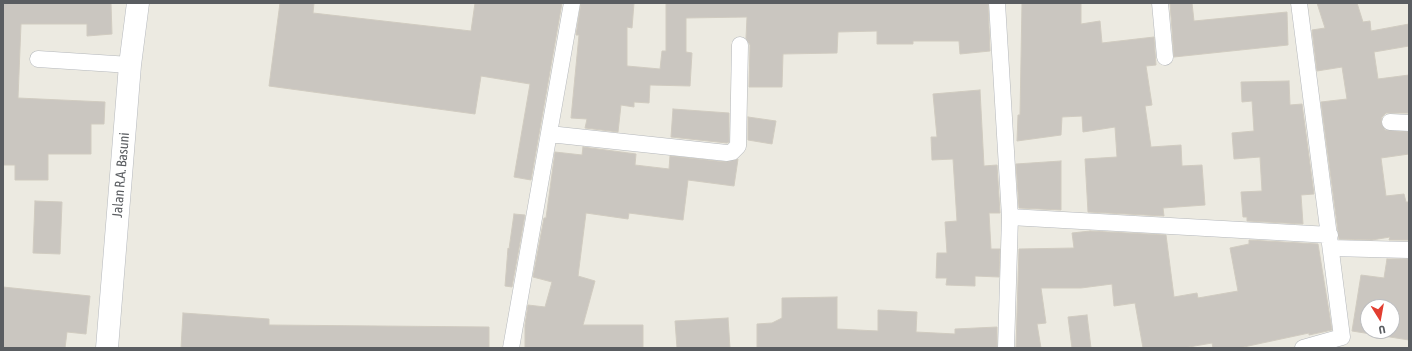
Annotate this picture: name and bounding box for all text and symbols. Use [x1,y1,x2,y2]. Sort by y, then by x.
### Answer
street label: Jalan R.A. Basuni [109,132,133,218]
north arrow [1360,299,1400,339]
text: U [1378,323,1386,336]

